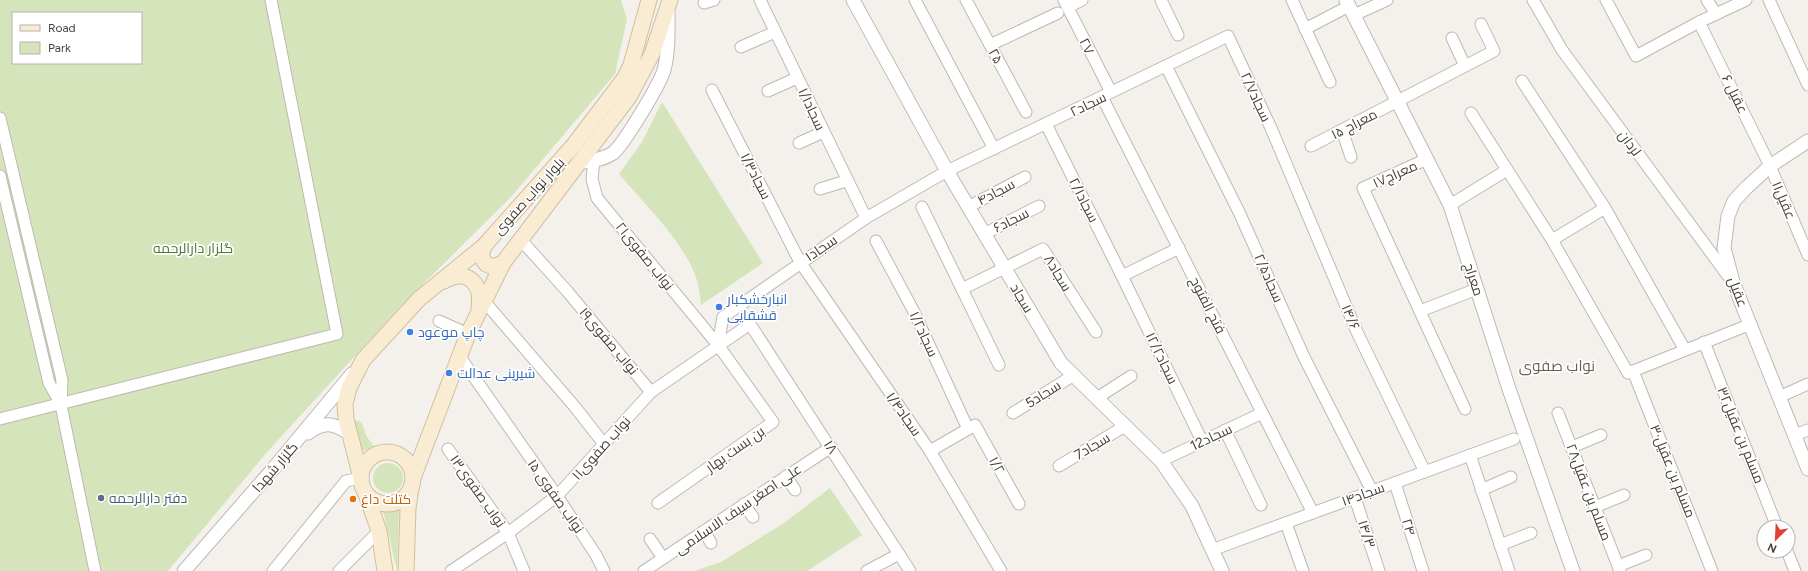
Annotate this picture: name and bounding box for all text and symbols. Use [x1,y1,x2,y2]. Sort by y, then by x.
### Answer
legend [12,12,142,64]
text: Road [48,21,76,35]
street label: ۲۷ [1075,35,1098,57]
text: Park [48,41,71,55]
street label: ۲۵ [985,46,1007,67]
street label: سجاد۲/۷ [1237,70,1274,125]
street label: عقیل ۶ [1718,72,1751,117]
street label: ۱/۱سجاد [794,85,829,133]
street label: ۲سجاد [1067,88,1109,120]
street label: معراج ۱۵ [1328,106,1380,143]
street label: لردان [1615,127,1645,160]
street label: ۱/۳سجاد [737,150,775,202]
street label: بلوار نواب صفوی [490,154,569,239]
street label: معراج۱۷ [1370,157,1420,192]
street label: ۴سجاد [974,175,1018,209]
street label: ۲/۱سجاد [1065,175,1102,226]
street label: عقیل۱۱ [1768,179,1799,222]
street label: ۶سجاد [991,204,1032,237]
street label: ۲۱نواب صفوی [612,219,677,294]
street label: ۱سجاد [802,232,841,265]
park label: گلزار دارالرحمه [153,240,233,257]
street label: ۲/۵سجاد [1250,251,1287,305]
street label: ۸سجاد [1040,252,1075,295]
street label: معراج [1460,260,1487,298]
street label: فتح الفتوح [1186,274,1229,337]
street label: عقیل [1724,275,1751,310]
street label: سجاد [1006,281,1037,316]
place label: انبارخشکبار قشقایی [726,291,787,324]
marker: انبارخشکبار قشقایی [714,302,724,312]
street label: ۱۴/۶ [1338,302,1363,332]
street label: ۱۹نواب صفوی [576,304,642,378]
street label: ۱/۲سجاد [906,309,941,360]
place label: چاپ موعود [418,324,485,342]
marker: چاپ موعود [405,327,415,337]
street label: ۱۲/۲سجاد [1142,330,1181,387]
district label: نواب صفوی [1519,357,1595,376]
place label: شیرینی عدالت [457,365,535,382]
marker: شیرینی عدالت [444,368,454,378]
street label: 5سجاد [1022,377,1064,412]
street label: مسلم بن عقیل۳۲ [1712,384,1768,486]
street label: ۱/۴سجاد [882,389,925,440]
street label: ۱۱نواب صفوی [568,413,634,484]
street label: 12سجاد [1187,420,1235,455]
street label: مسلم بن عقیل۳۰ [1645,422,1699,521]
street label: بن بست بهار [702,423,768,477]
street label: 7سجاد [1071,429,1113,464]
street label: ۱۸ [820,437,841,458]
street label: گلزار شهدا [249,439,302,496]
street label: مسلم بن عقیل۲۸ [1561,441,1615,543]
street label: ۱۳نواب صفوی [446,452,509,531]
street label: ۱/۲ [985,454,1008,477]
street label: نواب صفوی ۱۵ [524,456,587,537]
street label: علی اصغر سیف الاسلامی [672,461,805,558]
street label: ۱۴سجاد [1339,479,1387,510]
place label: دفتر دارالرحمه [109,490,187,507]
place label: کتلت داغ [361,491,411,508]
marker: دفتر دارالرحمه [96,493,106,503]
marker: کتلت داغ [348,494,358,504]
street label: ۲۴ [1398,517,1419,538]
street label: ۱۴/۳ [1354,518,1379,550]
north arrow [1756,519,1796,559]
text: N [1766,540,1779,555]

